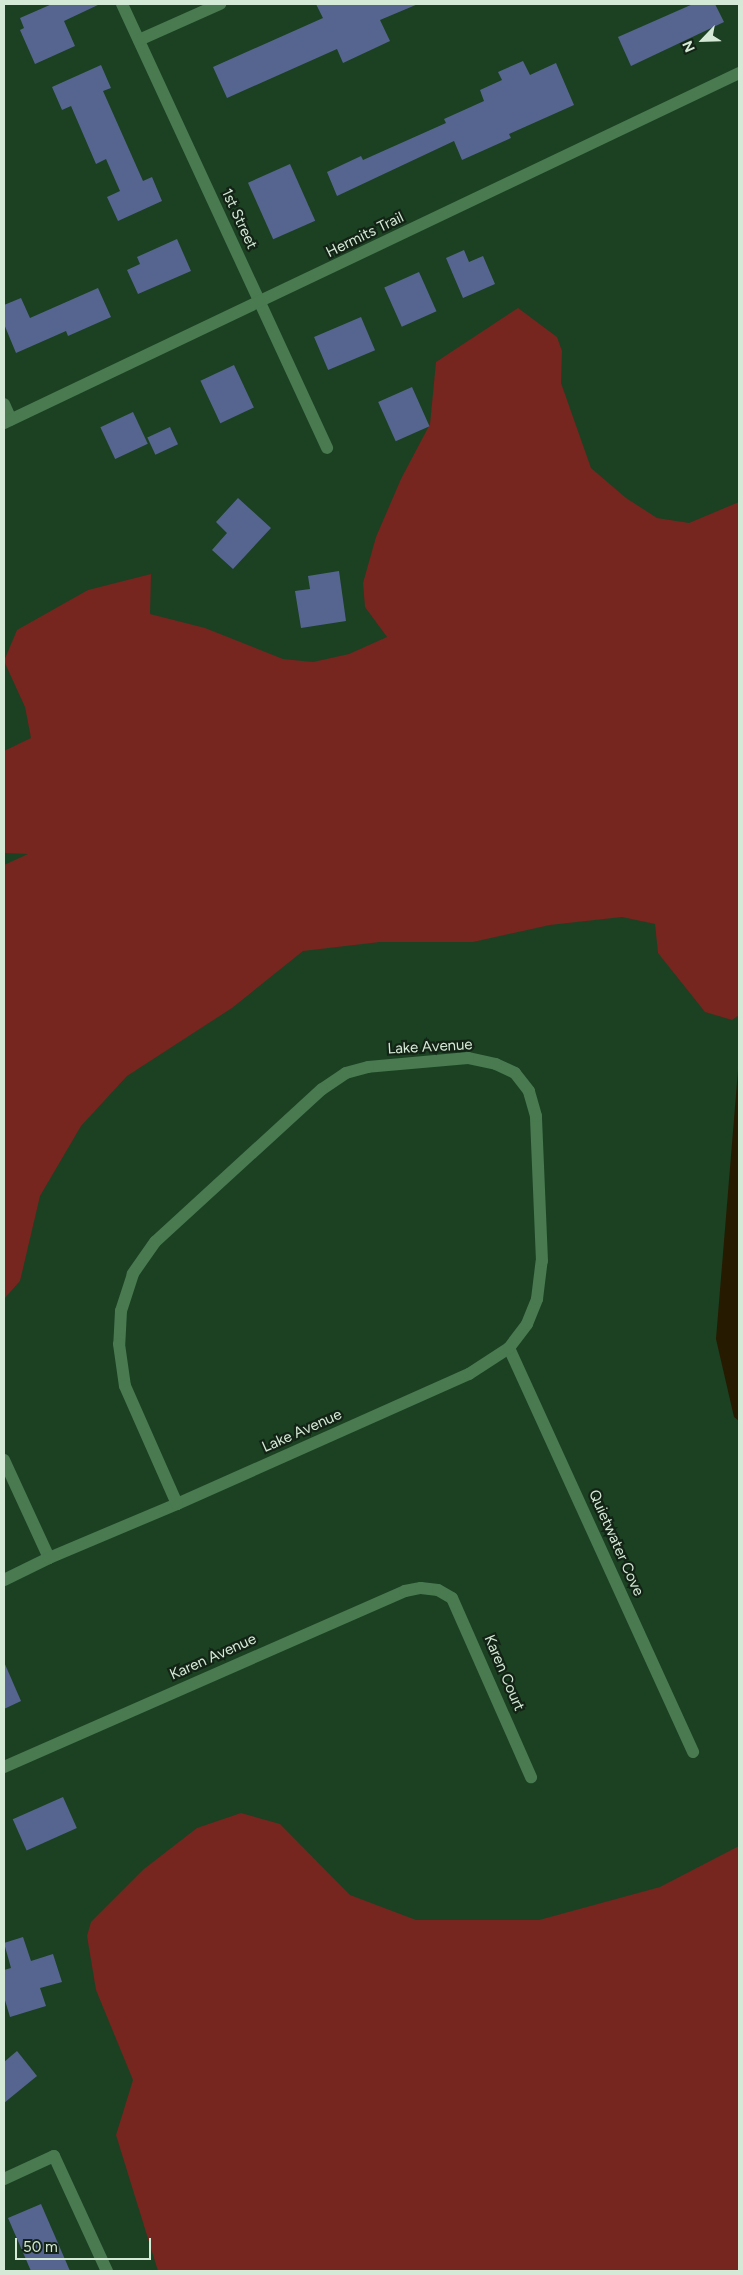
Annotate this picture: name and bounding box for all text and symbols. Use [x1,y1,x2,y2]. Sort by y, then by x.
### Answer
north arrow [678,15,728,65]
text: N [679,38,699,55]
street label: 1st Street [217,186,261,252]
street label: Hermits Trail [323,208,407,262]
street label: Lake Avenue [387,1036,473,1058]
street label: Lake Avenue [259,1405,345,1457]
street label: Quietwater Cove [585,1487,647,1599]
street label: Karen Avenue [167,1630,259,1684]
street label: Karen Court [480,1632,528,1714]
scale bar [18,2228,154,2260]
text: 50 m [23,2238,58,2256]

